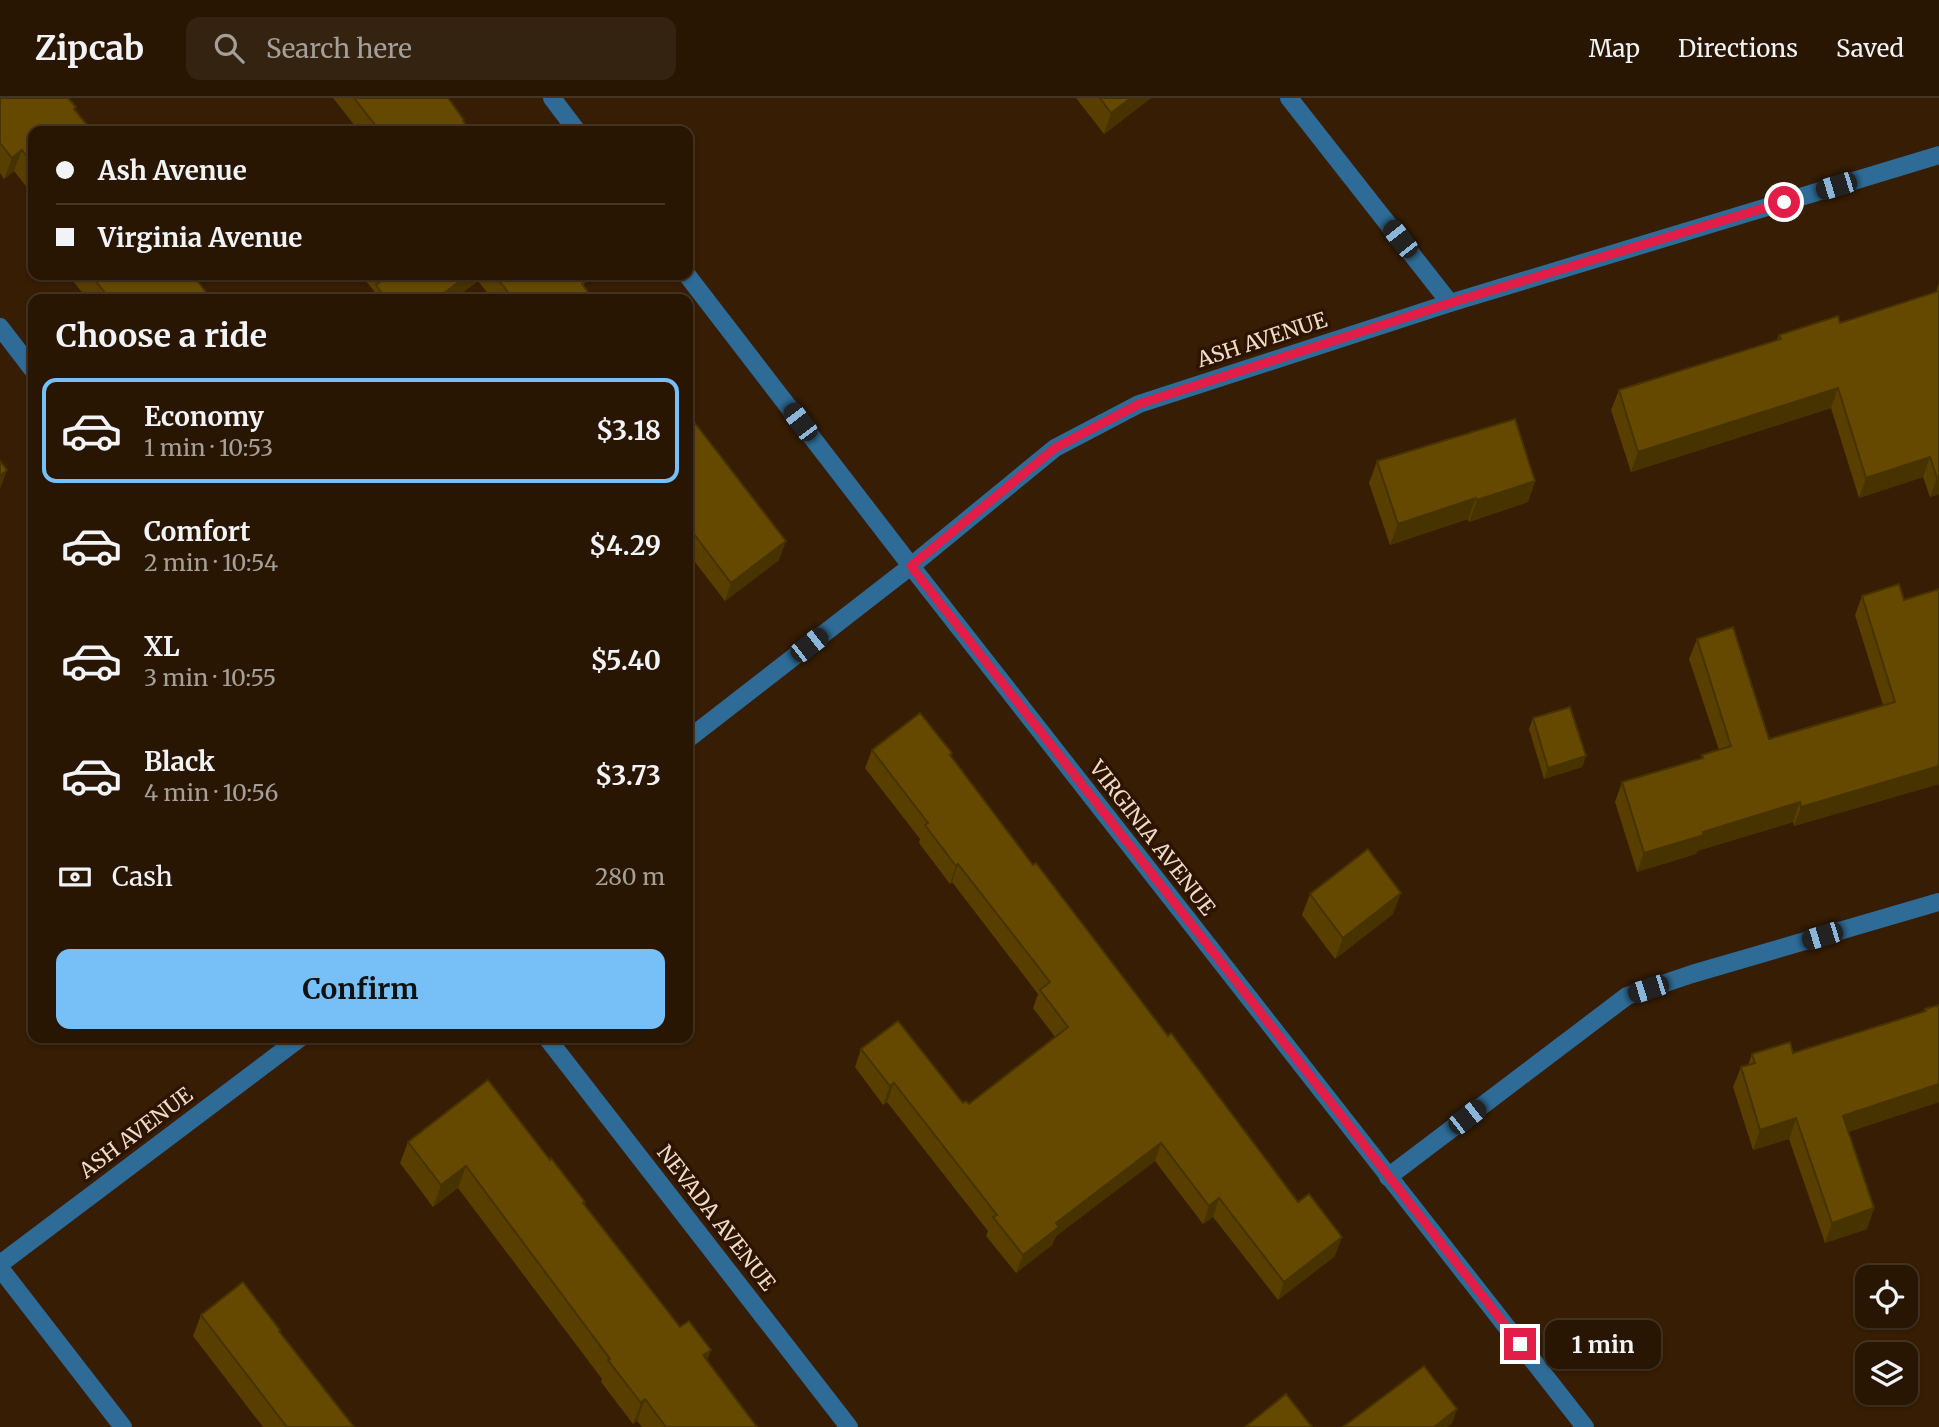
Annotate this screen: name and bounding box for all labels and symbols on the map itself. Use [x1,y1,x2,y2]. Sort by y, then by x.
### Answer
car [1813,170,1860,202]
route start [1768,186,1800,218]
car [1379,216,1422,262]
street label: ASH AVENUE [1193,306,1331,374]
car [779,399,822,445]
car [786,624,833,666]
street label: VIRGINIA AVENUE [1083,754,1222,921]
car [1799,920,1846,952]
car [1625,973,1672,1005]
street label: ASH AVENUE [73,1081,198,1185]
car [1444,1096,1491,1138]
street label: NEVADA AVENUE [651,1140,782,1296]
callout: 1 min [1544,1320,1660,1368]
route end [1504,1328,1536,1360]

